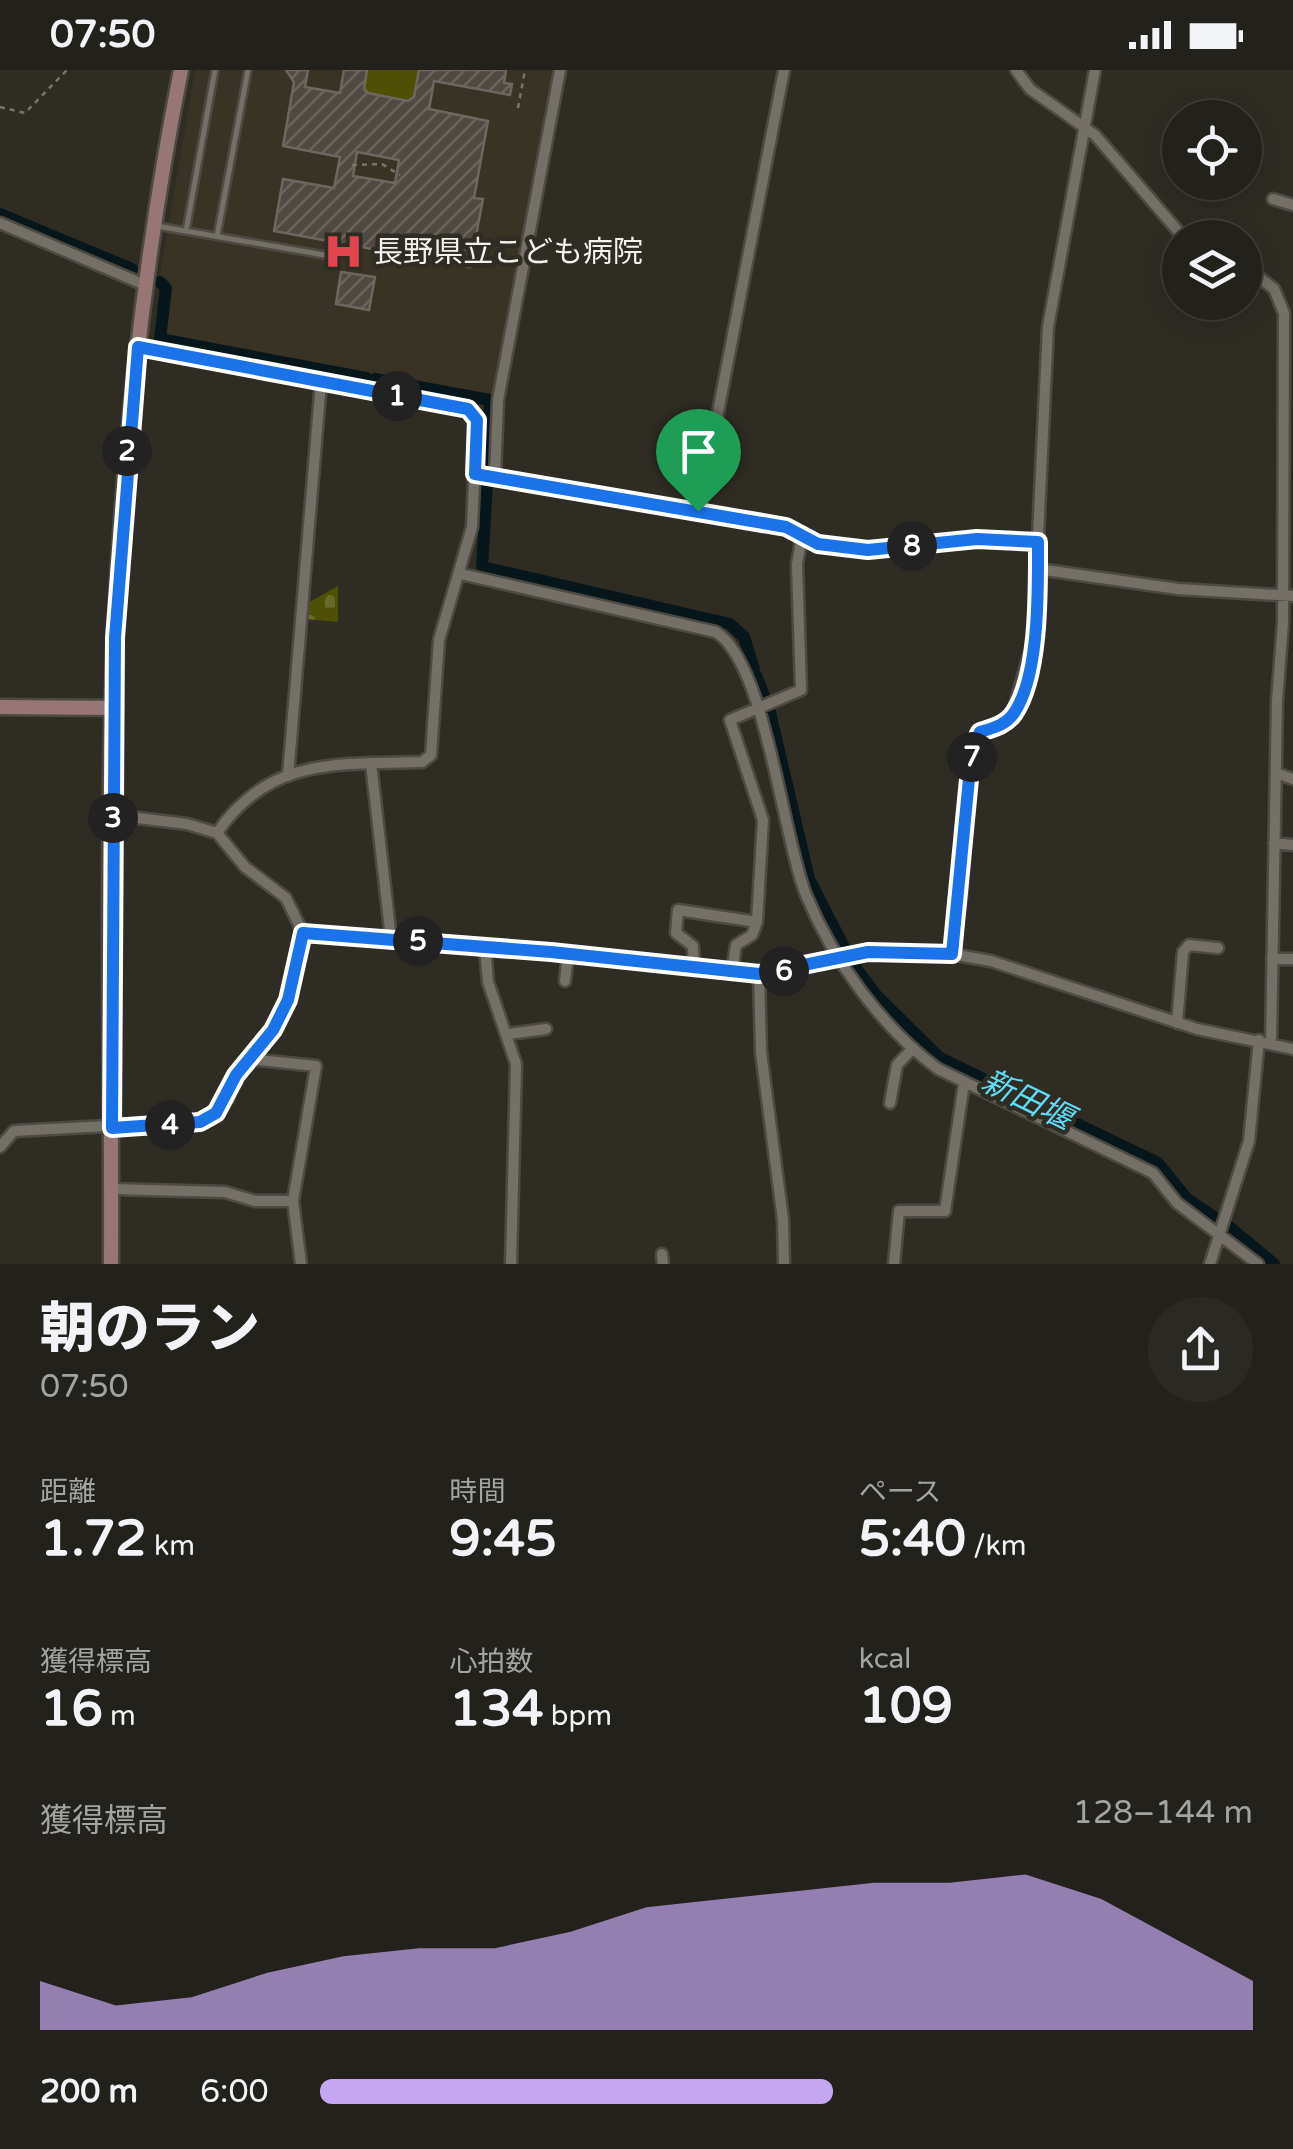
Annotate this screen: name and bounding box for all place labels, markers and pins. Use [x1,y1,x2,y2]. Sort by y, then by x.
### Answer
hospital icon: 長野県立こども病院 [322,231,364,273]
place label: 長野県立こども病院 [373,234,643,271]
pin: 1 [372,371,422,421]
pin [656,409,741,512]
pin: 2 [102,426,152,476]
pin: 8 [887,521,937,571]
pin: 7 [947,732,997,782]
pin: 3 [88,793,138,843]
pin: 5 [393,916,443,966]
pin: 6 [759,946,809,996]
pin: 4 [145,1100,195,1150]

